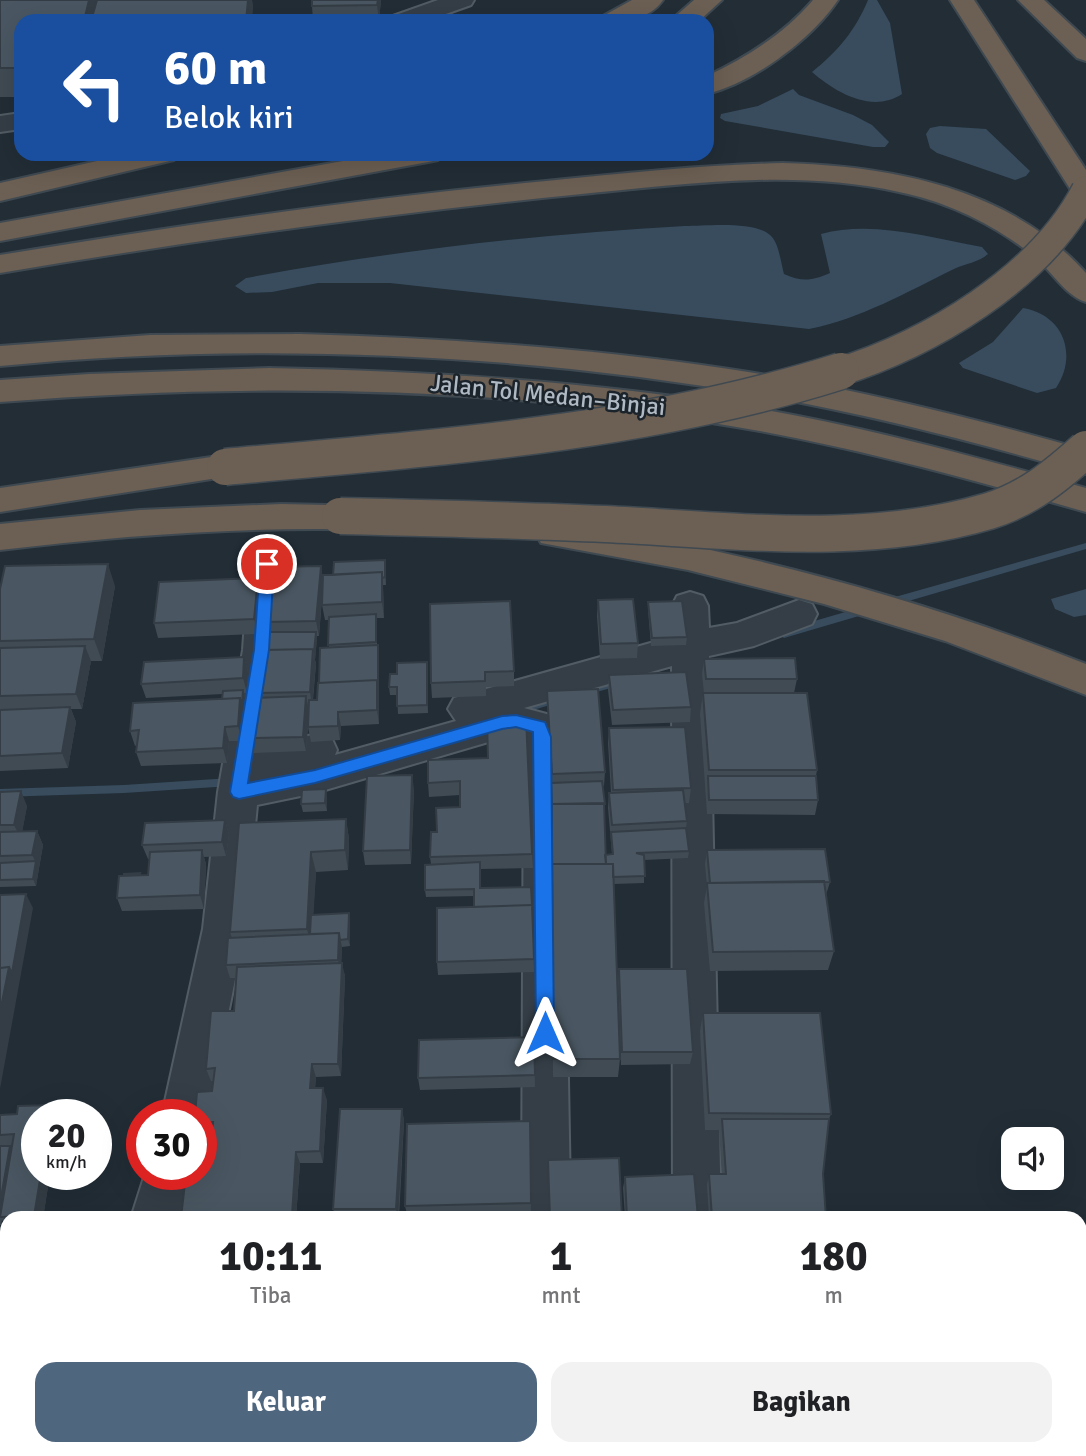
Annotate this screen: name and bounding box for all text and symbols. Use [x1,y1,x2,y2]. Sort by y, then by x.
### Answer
text: 60 m [164,38,267,98]
icon: left [49,42,140,133]
text: Belok kiri [164,98,294,137]
street label: Jalan Tol Medan–Binjai [429,368,667,422]
pin [237,534,297,594]
icon: arrive [248,545,286,583]
position arrow [508,996,582,1070]
speed limit sign: 30 [126,1099,217,1190]
text: 20 [48,1114,85,1157]
map controls [1001,1127,1064,1190]
button: sound [1001,1127,1064,1190]
text: km/h [46,1151,87,1173]
text: 10:11 [219,1231,322,1282]
text: 1 [550,1231,572,1282]
text: 180 [800,1231,868,1282]
text: Tiba [250,1281,291,1310]
text: mnt [542,1281,580,1310]
text: m [825,1281,843,1310]
button: Keluar [35,1362,537,1442]
button: Bagikan [551,1362,1052,1442]

